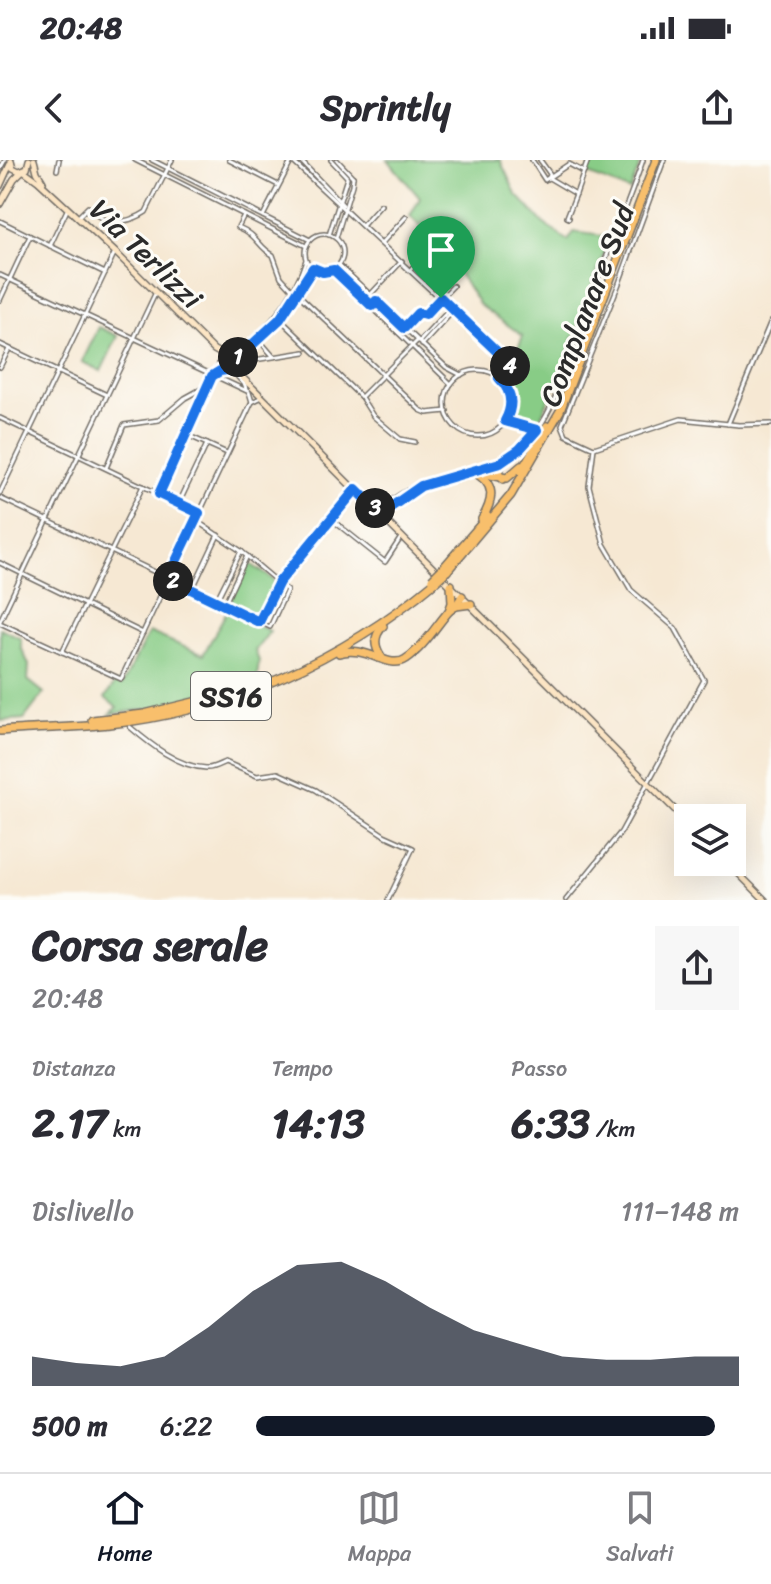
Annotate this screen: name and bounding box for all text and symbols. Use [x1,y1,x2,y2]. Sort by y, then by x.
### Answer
text: 20:48 [40,1,122,55]
text: Sprintly [320,76,451,140]
icon: back [32,86,76,130]
icon: share [695,86,739,130]
street label: Via Terlizzi [76,185,217,324]
street label: Complanare Sud [523,193,651,415]
pin [407,216,475,298]
icon: arrive [419,228,463,272]
pin: 1 [218,337,258,377]
text: 1 [233,337,243,376]
pin: 4 [490,346,530,386]
text: 4 [503,346,517,385]
pin: 3 [355,488,395,528]
text: 3 [369,488,381,527]
pin: 2 [153,561,193,601]
text: 2 [167,561,179,600]
road number: SS16 [191,672,271,720]
map controls [674,804,746,876]
button: layers [674,804,746,876]
text: Corsa serale [32,906,268,984]
button: share [655,926,739,1010]
text: 20:48 [32,975,103,1021]
text: Distanza [32,1049,115,1088]
text: Tempo [272,1049,333,1088]
text: Passo [511,1049,567,1088]
text: 2.17 [32,1088,107,1159]
text: 14:13 [272,1088,365,1159]
text: 6:33 [511,1088,590,1159]
text: km [107,1110,141,1149]
text: /km [590,1110,635,1149]
text: Dislivello [32,1188,134,1234]
text: 111–148 m [621,1188,739,1234]
text: 500 m [32,1403,107,1449]
text: 6:22 [160,1403,213,1449]
tab: Home [98,1486,153,1573]
tab: Mappa [348,1486,411,1573]
tab: Salvati [606,1486,673,1573]

